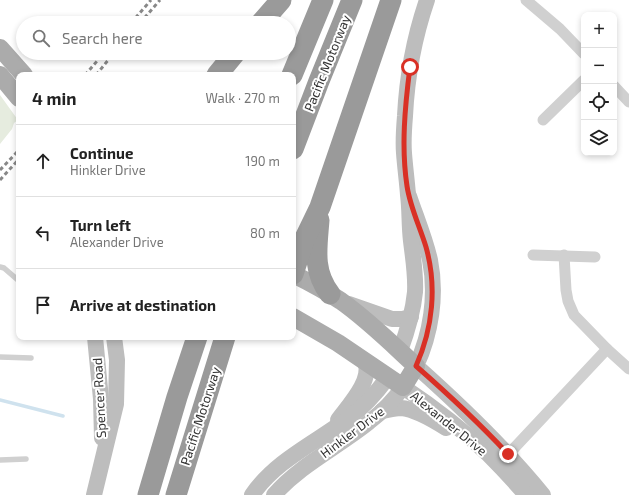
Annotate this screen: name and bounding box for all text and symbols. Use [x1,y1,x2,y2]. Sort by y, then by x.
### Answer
street label: Pacific Motorway [300,12,354,114]
map controls [581,12,617,156]
button: + [581,12,617,48]
search box [16,16,296,60]
icon: search [30,27,52,49]
text: Search here [62,29,143,47]
button: − [581,48,617,84]
route start [401,58,419,76]
button: locate [581,84,617,120]
text: 4 min [32,88,76,108]
text: Walk · 270 m [205,90,280,106]
button: layers [581,120,617,156]
text: Continue [70,144,133,162]
icon: ahead [32,150,54,172]
text: 190 m [245,153,280,169]
text: Hinkler Drive [70,162,146,178]
text: Turn left [70,216,131,234]
icon: left [32,222,54,244]
text: 80 m [250,225,280,241]
text: Alexander Drive [70,234,164,250]
icon: arrive [32,294,54,316]
text: Arrive at destination [70,296,216,314]
street label: Spencer Road [89,357,109,439]
street label: Pacific Motorway [177,365,223,467]
street label: Alexander Drive [408,387,490,459]
street label: Hinkler Drive [317,403,387,461]
route end [499,445,517,463]

